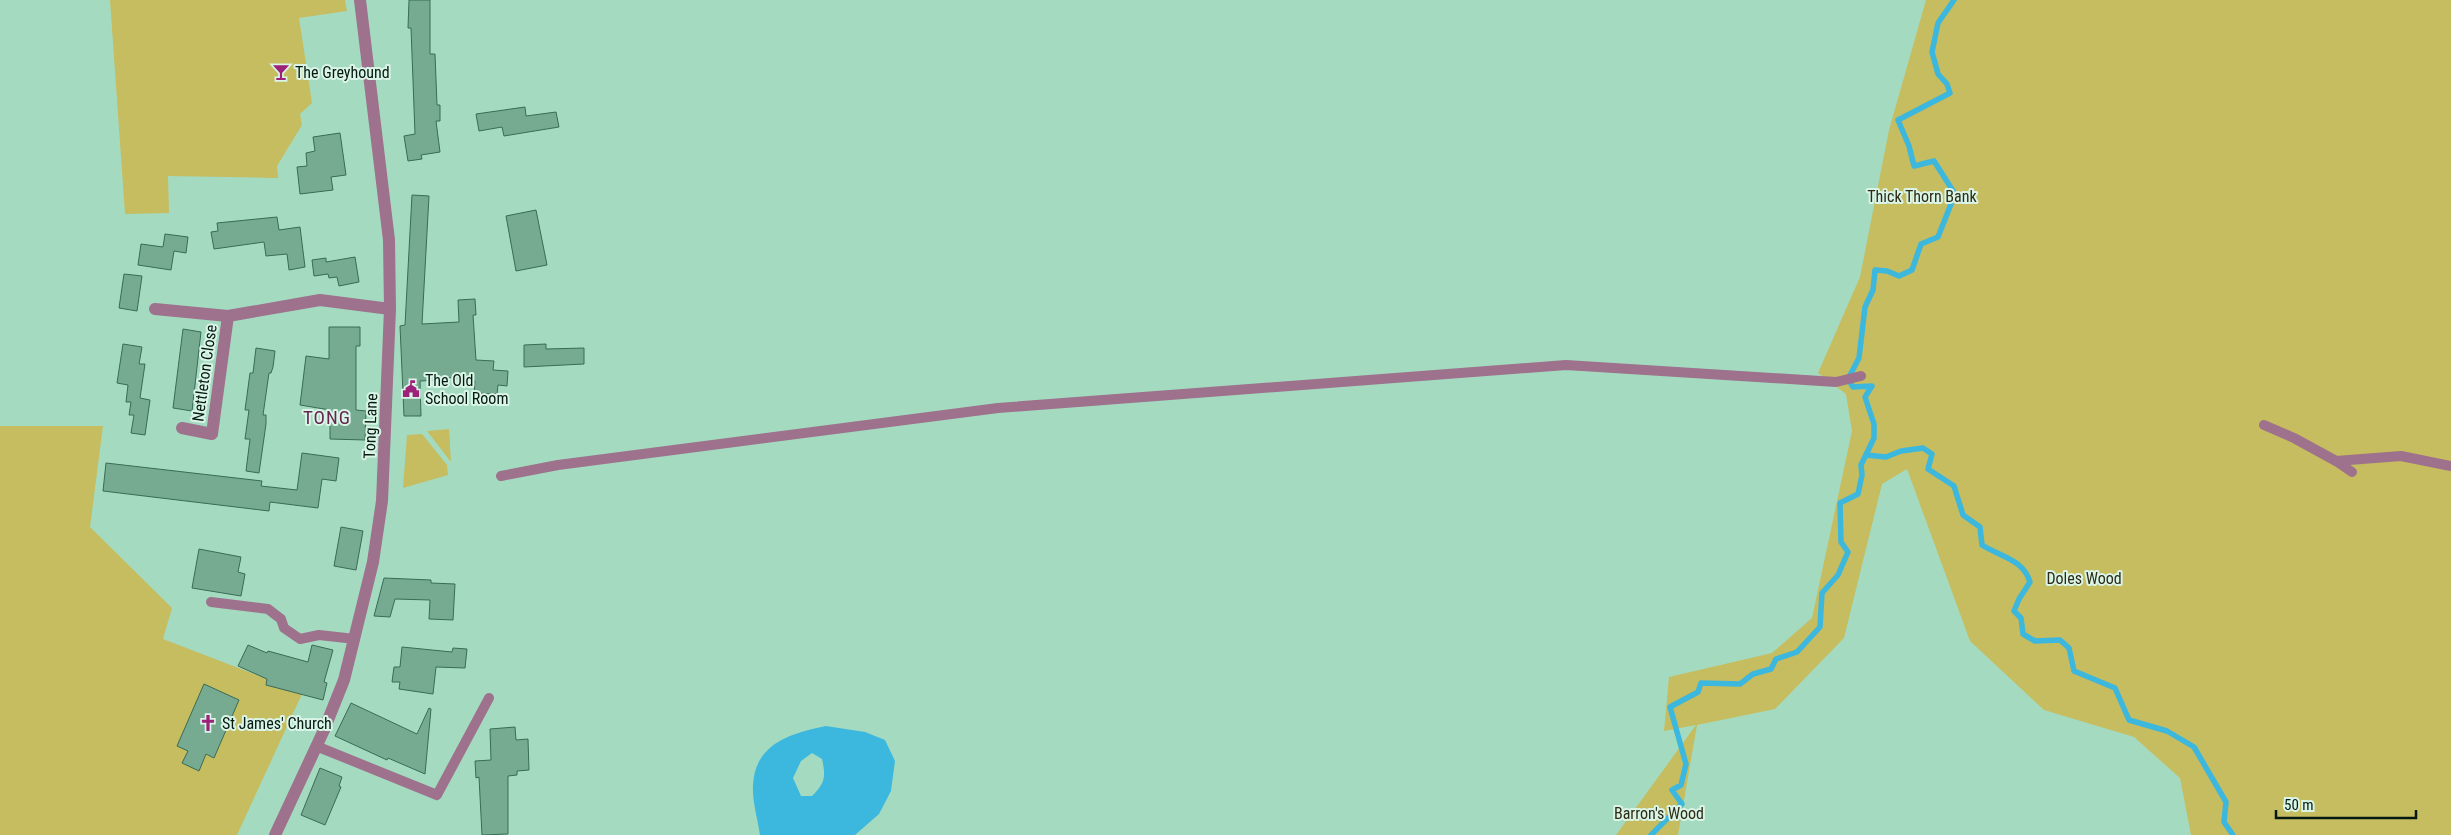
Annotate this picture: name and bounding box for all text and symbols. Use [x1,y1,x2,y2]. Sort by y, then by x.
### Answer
bar icon: The Greyhound [271,62,291,82]
place label: The Greyhound [295,63,390,82]
park label: Thick Thorn Bank [1867,187,1978,206]
street label: Nettleton Close [188,323,221,423]
place label: The Old School Room [425,371,508,408]
public building icon: The Old School Room [401,379,421,399]
street label: Tong Lane [360,393,381,459]
district label: TONG [303,406,351,429]
park label: Doles Wood [2046,569,2122,588]
church icon: St James' Church [198,713,218,733]
place label: St James' Church [222,714,332,733]
scale bar [2276,788,2416,820]
text: 50 m [2284,796,2314,814]
park label: Barron's Wood [1614,804,1704,823]

